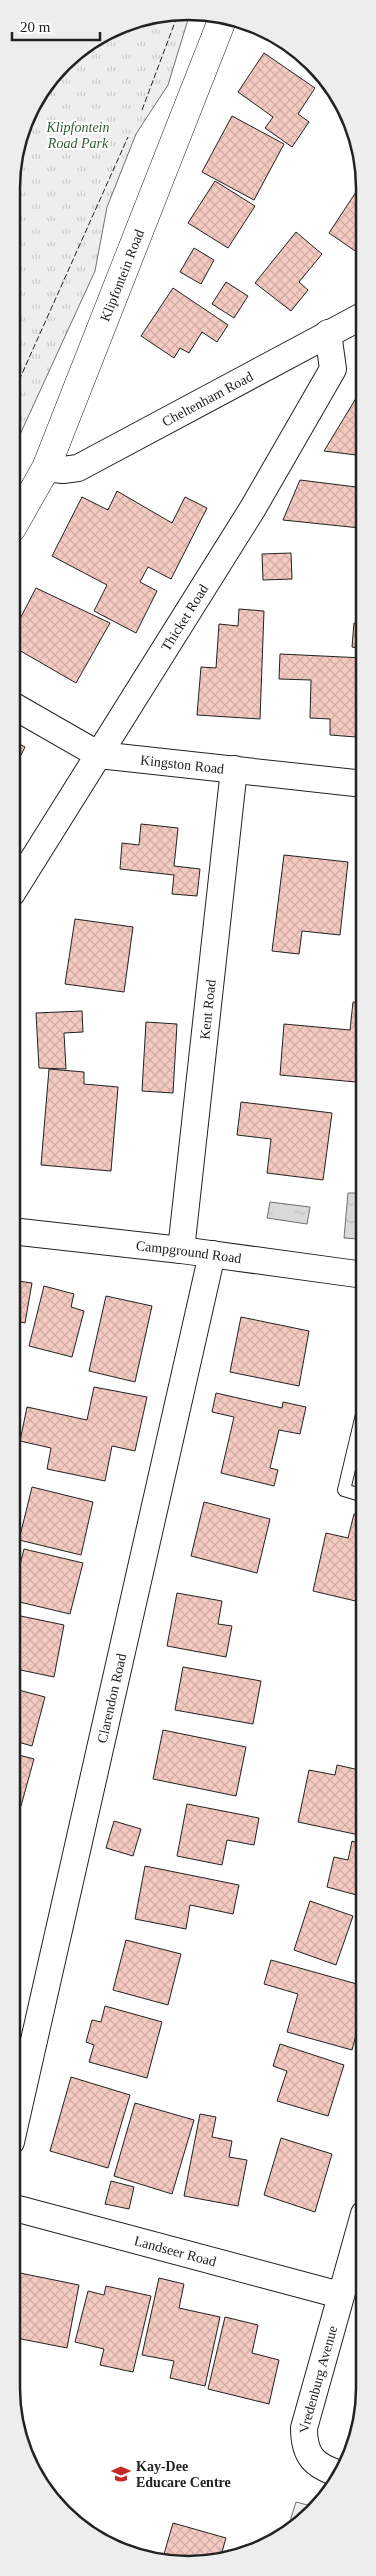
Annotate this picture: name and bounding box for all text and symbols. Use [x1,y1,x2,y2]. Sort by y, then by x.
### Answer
scale bar [12,10,100,42]
text: 20 m [20,19,51,35]
park label: Klipfontein Road Park [46,120,110,151]
street label: Klipfontein Road [97,227,147,324]
street label: Cheltenham Road [160,369,256,430]
street label: Thicket Road [158,582,211,654]
street label: Kingston Road [139,753,225,777]
street label: Kent Road [197,979,219,1040]
street label: Campground Road [135,1238,242,1266]
street label: Clarendon Road [95,1652,129,1745]
street label: Landseer Road [132,2233,218,2270]
street label: Vredenburg Avenue [297,2324,340,2433]
place label: Kay-Dee Educare Centre [136,2459,231,2490]
school or university icon: Kay-Dee Educare Centre [110,2463,132,2485]

